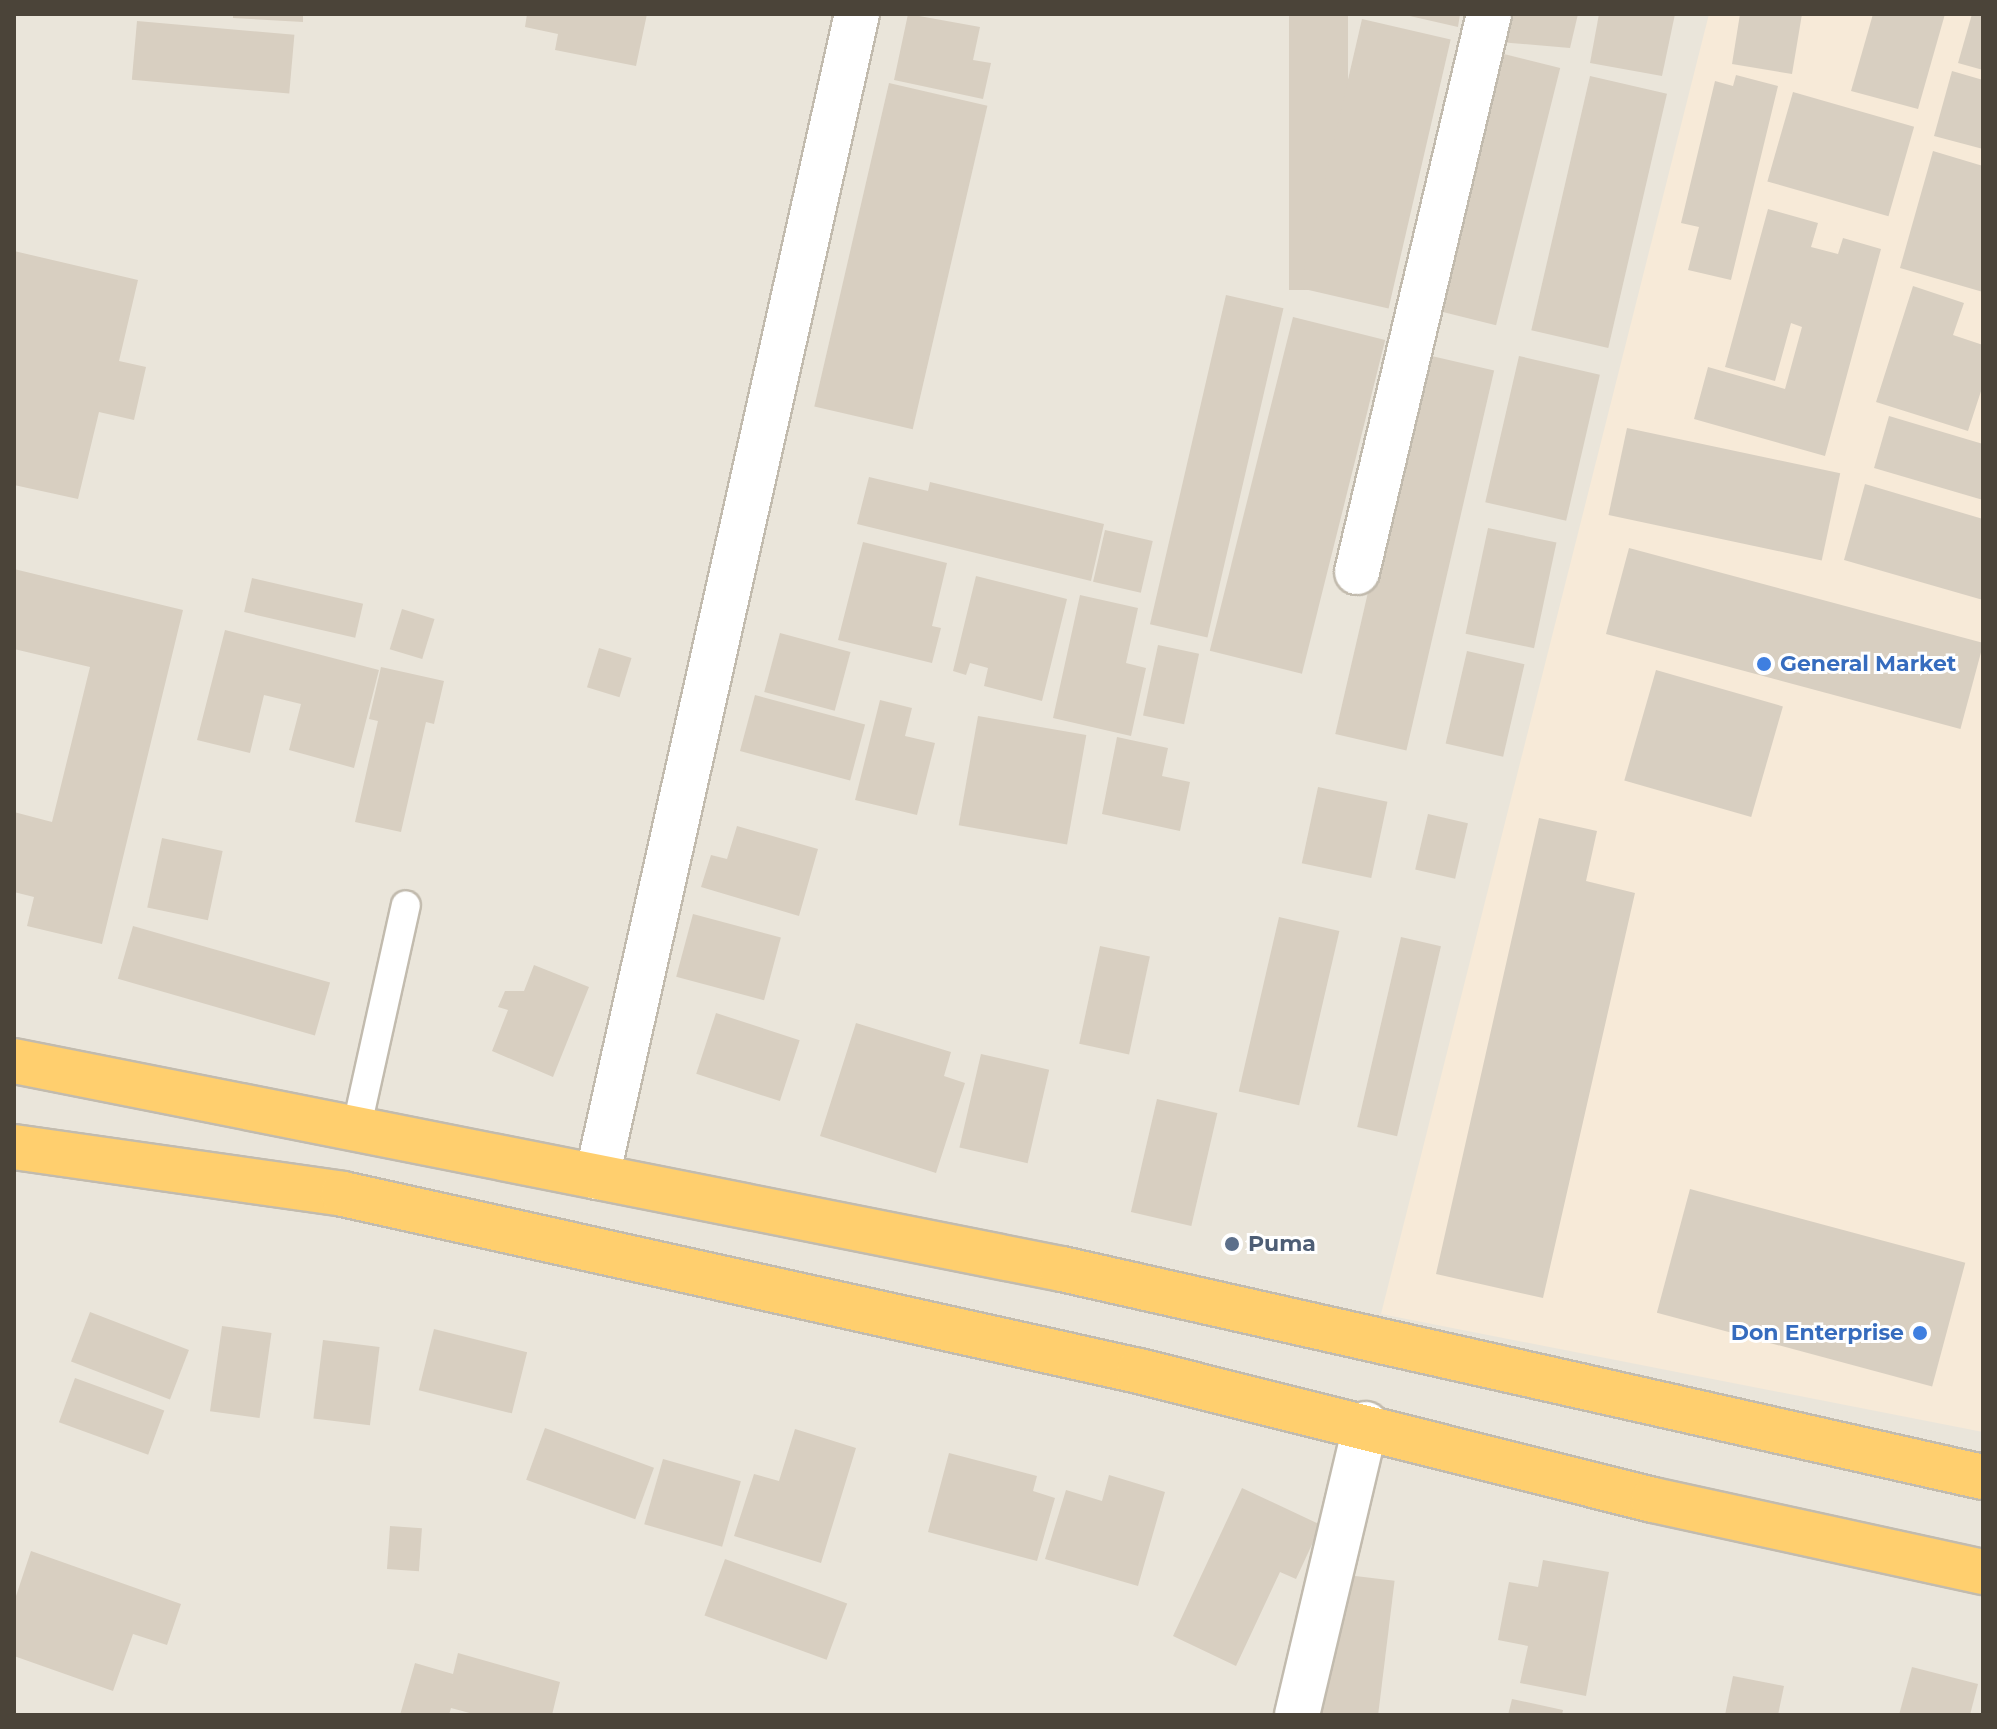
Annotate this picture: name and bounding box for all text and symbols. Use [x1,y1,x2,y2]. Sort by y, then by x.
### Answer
place label: General Market [1780,651,1956,677]
marker: General Market [1755,655,1773,673]
place label: Puma [1248,1231,1316,1257]
marker: Puma [1223,1235,1241,1253]
place label: Don Enterprise [1731,1320,1904,1346]
marker: Don Enterprise [1911,1324,1929,1342]

